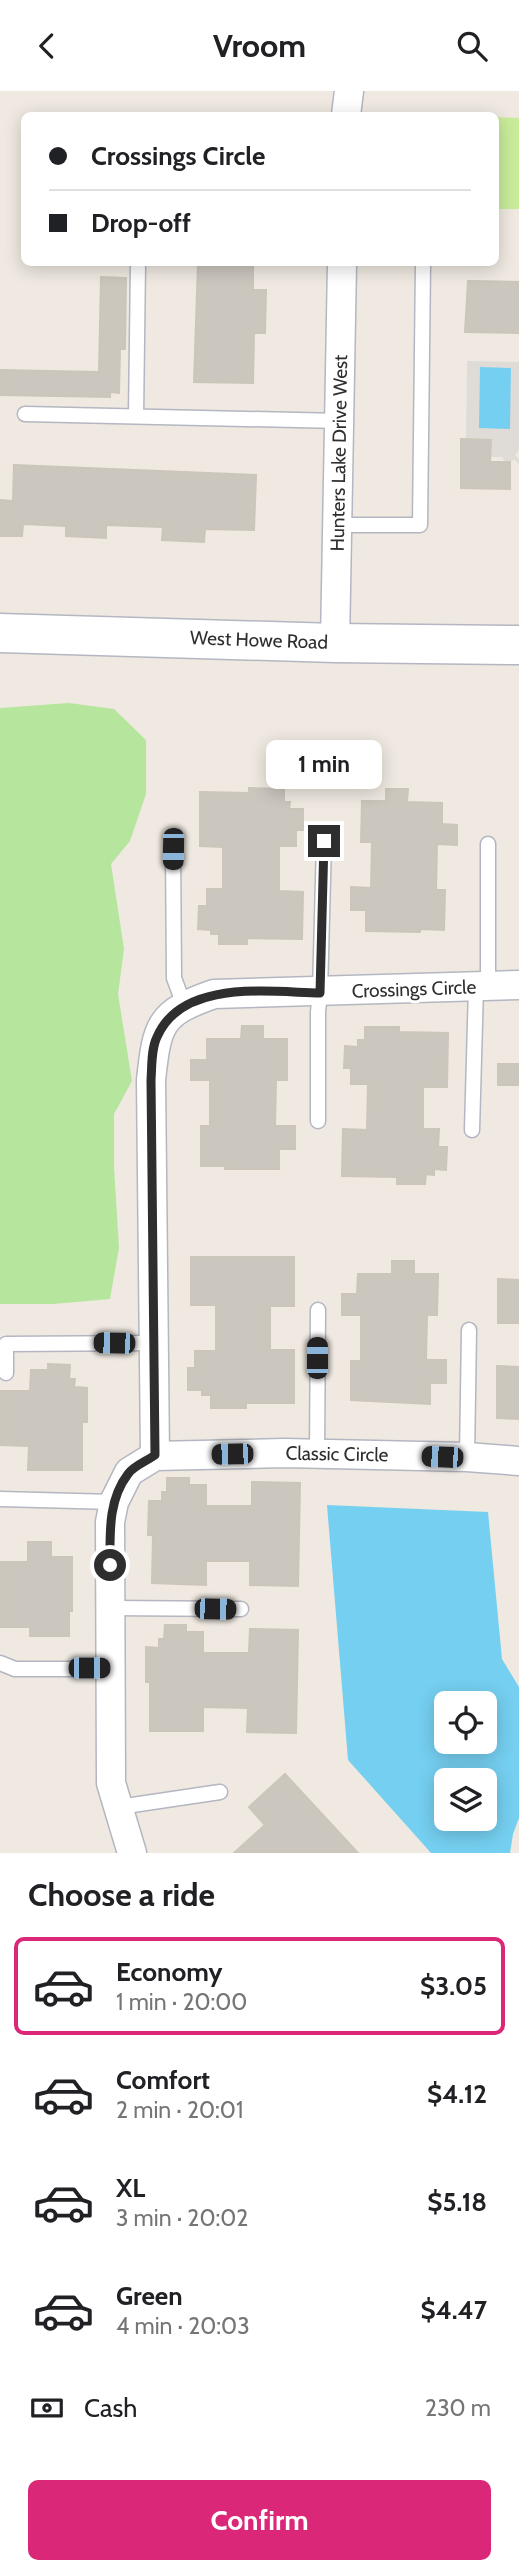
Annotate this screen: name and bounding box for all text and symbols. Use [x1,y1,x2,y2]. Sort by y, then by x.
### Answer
text: Vroom [213,26,306,65]
icon: back [28,27,66,65]
icon: search [453,27,491,65]
text: Crossings Circle [91,140,265,172]
text: Drop-off [91,207,191,239]
street label: Hunters Lake Drive West [326,354,352,552]
street label: West Howe Road [190,626,328,654]
callout: 1 min [266,739,382,789]
text: 1 min [298,750,350,778]
route end [308,825,340,857]
car [163,828,184,870]
street label: Crossings Circle [351,975,477,1003]
car [93,1332,136,1354]
car [307,1337,328,1379]
street label: Classic Circle [285,1442,389,1466]
car [211,1443,254,1465]
car [421,1446,464,1468]
route start [94,1549,126,1581]
car [194,1598,237,1620]
car [69,1658,111,1679]
map controls [434,1691,497,1831]
button: locate [434,1691,497,1754]
button: layers [434,1768,497,1831]
text: Choose a ride [28,1875,215,1914]
icon: car [32,1955,95,2018]
text: Economy [116,1956,222,1988]
text: $3.05 [420,1970,487,2002]
text: 1 min · 20:00 [116,1988,247,2016]
icon: car [32,2063,95,2126]
text: Comfort [116,2064,210,2096]
text: $4.12 [427,2078,487,2110]
text: 2 min · 20:01 [116,2096,243,2124]
icon: car [32,2171,95,2234]
text: XL [116,2172,145,2204]
text: $5.18 [427,2186,487,2218]
text: 3 min · 20:02 [116,2204,248,2232]
icon: car [32,2279,95,2342]
text: Green [116,2280,183,2312]
text: $4.47 [421,2294,487,2326]
text: 4 min · 20:03 [116,2312,250,2340]
icon: cash [28,2389,66,2427]
text: Cash [84,2392,137,2424]
text: 230 m [425,2394,491,2422]
button: Confirm [28,2480,491,2560]

